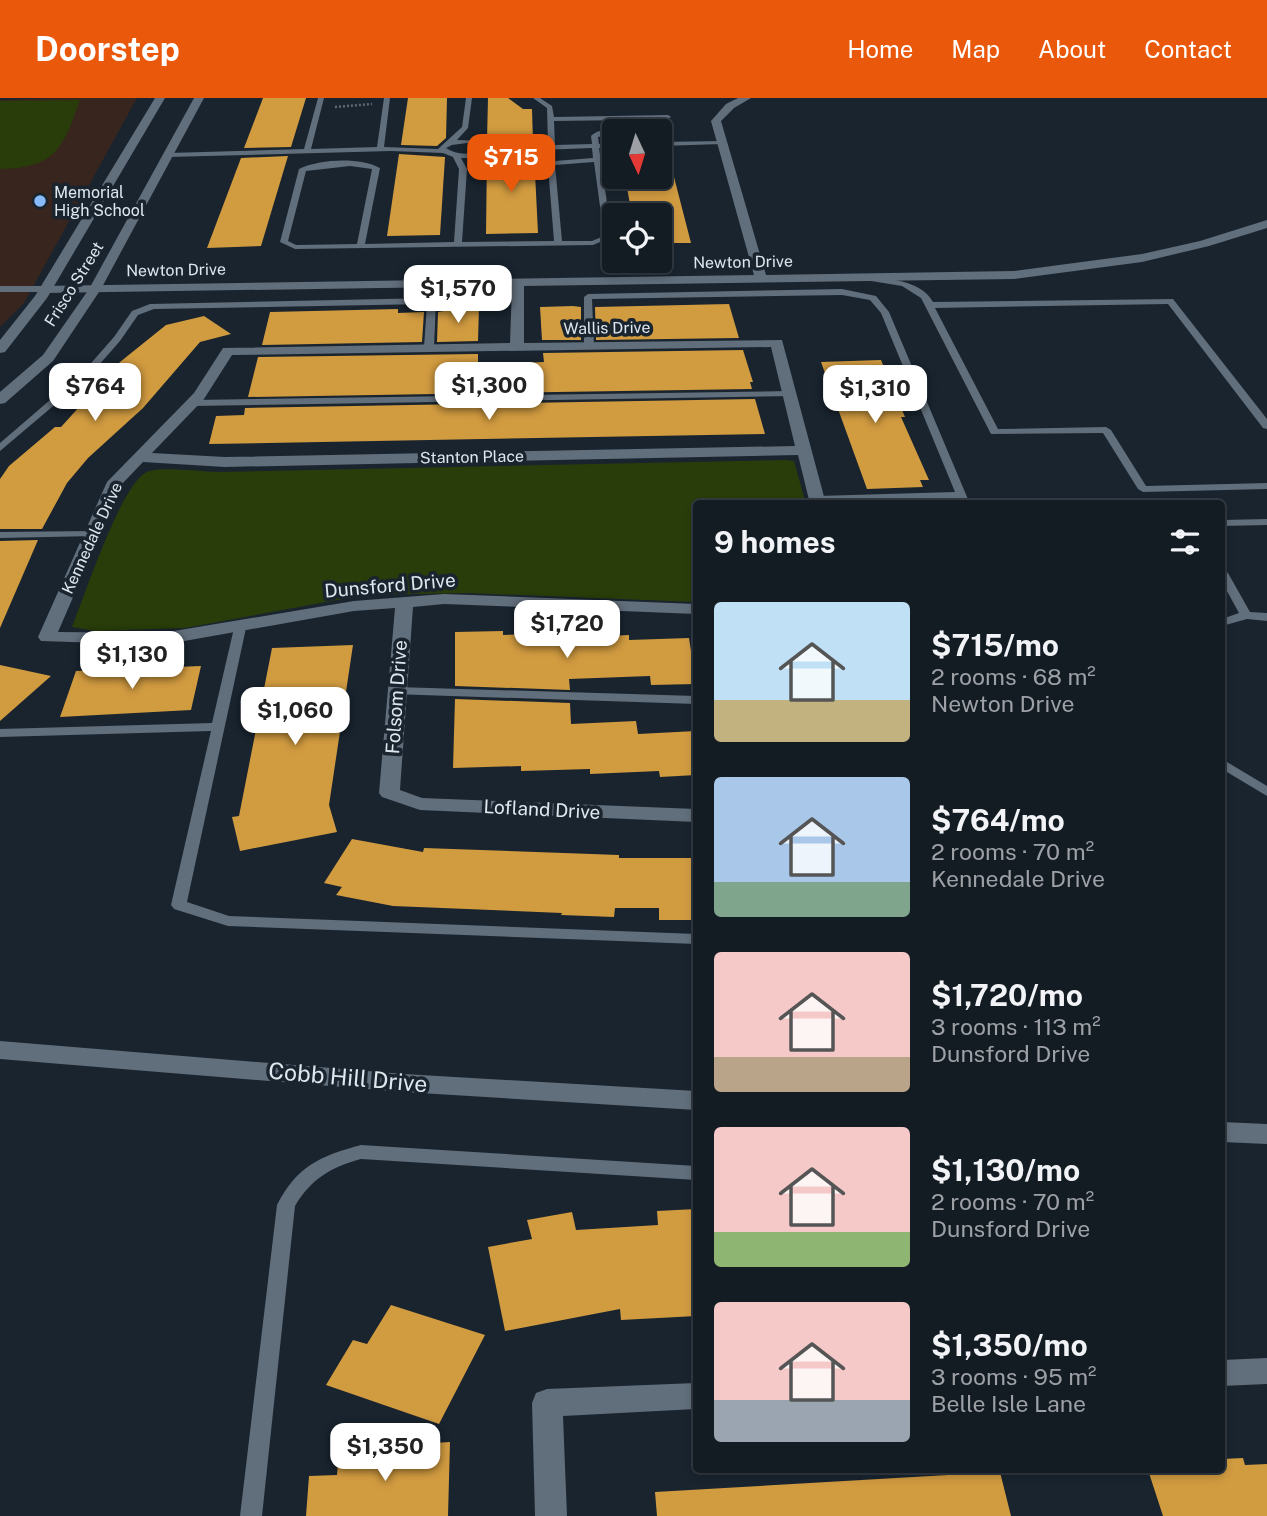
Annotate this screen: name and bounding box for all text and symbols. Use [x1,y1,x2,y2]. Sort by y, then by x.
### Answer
text: Doorstep [35,30,180,68]
text: Home [847,35,913,63]
text: Map [951,35,1000,63]
text: About [1038,35,1106,63]
text: Contact [1144,35,1232,63]
north arrow [602,119,672,189]
map controls [602,119,672,273]
pin: $715 [470,134,552,194]
text: $715 [483,143,539,170]
place label: Memorial High School [54,183,145,220]
marker: Memorial High School [32,193,48,209]
button: locate [602,203,672,273]
street label: Frisco Street [40,238,108,330]
street label: Newton Drive [693,252,793,272]
street label: Newton Drive [126,260,226,280]
pin: $1,570 [401,266,515,325]
text: $1,570 [420,274,496,301]
street label: Wallis Drive [563,318,651,338]
pin: $1,300 [432,362,546,422]
pin: $764 [54,364,136,423]
pin: $1,310 [818,366,932,425]
text: $1,300 [451,371,527,398]
text: $764 [65,372,125,399]
text: $1,310 [839,374,911,401]
street label: Stanton Place [420,447,524,467]
street label: Kennedale Drive [58,479,126,597]
icon: filters [1166,523,1204,561]
text: 9 homes [714,524,836,560]
street label: Dunsford Drive [323,568,457,602]
pin: $1,720 [510,601,624,660]
text: $1,720 [530,609,604,636]
text: $715/mo [931,627,1059,663]
icon: home [770,630,854,714]
pin: $1,130 [75,632,189,691]
street label: Folsom Drive [381,639,411,755]
text: $1,130 [96,640,168,667]
text: 2 rooms · 68 m² [931,663,1096,690]
pin: $1,060 [238,688,352,747]
text: Newton Drive [931,690,1075,717]
text: $1,060 [257,696,333,723]
street label: Lofland Drive [483,795,601,823]
text: $764/mo [931,802,1065,838]
icon: home [770,805,854,889]
text: 2 rooms · 70 m² [931,838,1094,865]
text: Kennedale Drive [931,865,1105,892]
text: $1,720/mo [931,977,1083,1013]
icon: home [770,980,854,1064]
text: 3 rooms · 113 m² [931,1013,1101,1040]
text: Dunsford Drive [931,1040,1090,1067]
street label: Cobb Hill Drive [267,1057,429,1097]
text: $1,130/mo [931,1152,1080,1188]
icon: home [770,1155,854,1239]
text: 2 rooms · 70 m² [931,1188,1094,1215]
text: Dunsford Drive [931,1215,1090,1242]
text: $1,350/mo [931,1327,1088,1363]
icon: home [770,1330,854,1414]
text: 3 rooms · 95 m² [931,1363,1097,1390]
text: Belle Isle Lane [931,1390,1086,1417]
pin: $1,350 [328,1424,442,1483]
text: $1,350 [346,1432,424,1459]

